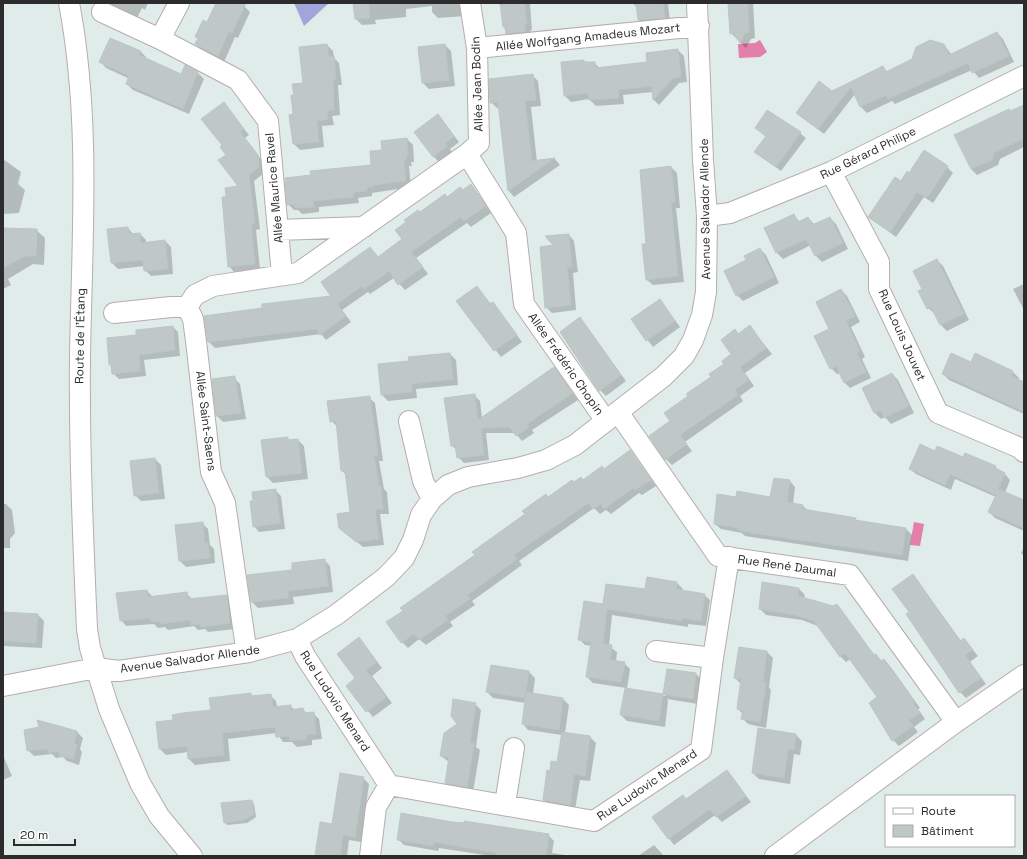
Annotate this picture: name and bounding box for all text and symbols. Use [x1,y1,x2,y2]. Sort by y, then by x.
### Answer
street label: Allée Wolfgang Amadeus Mozart [495,19,681,55]
street label: Allée Jean Bodin [467,36,487,132]
street label: Rue Gérard Philipe [817,123,919,183]
street label: Allée Maurice Ravel [261,132,287,244]
street label: Avenue Salvador Allende [696,138,714,280]
street label: Rue Louis Jouvet [875,287,929,383]
street label: Route de l'Étang [71,288,89,384]
street label: Allée Frédéric Chopin [525,310,607,418]
street label: Allée Saint-Saens [192,370,220,472]
street label: Rue René Daumal [737,551,837,581]
street label: Avenue Salvador Allende [119,641,261,677]
street label: Rue Ludovic Menard [296,647,374,755]
street label: Rue Ludovic Menard [594,746,700,824]
legend [885,795,1015,847]
text: Route [921,803,956,819]
scale bar [14,821,75,847]
text: Bâtiment [921,823,974,839]
text: 20 m [20,827,48,843]

